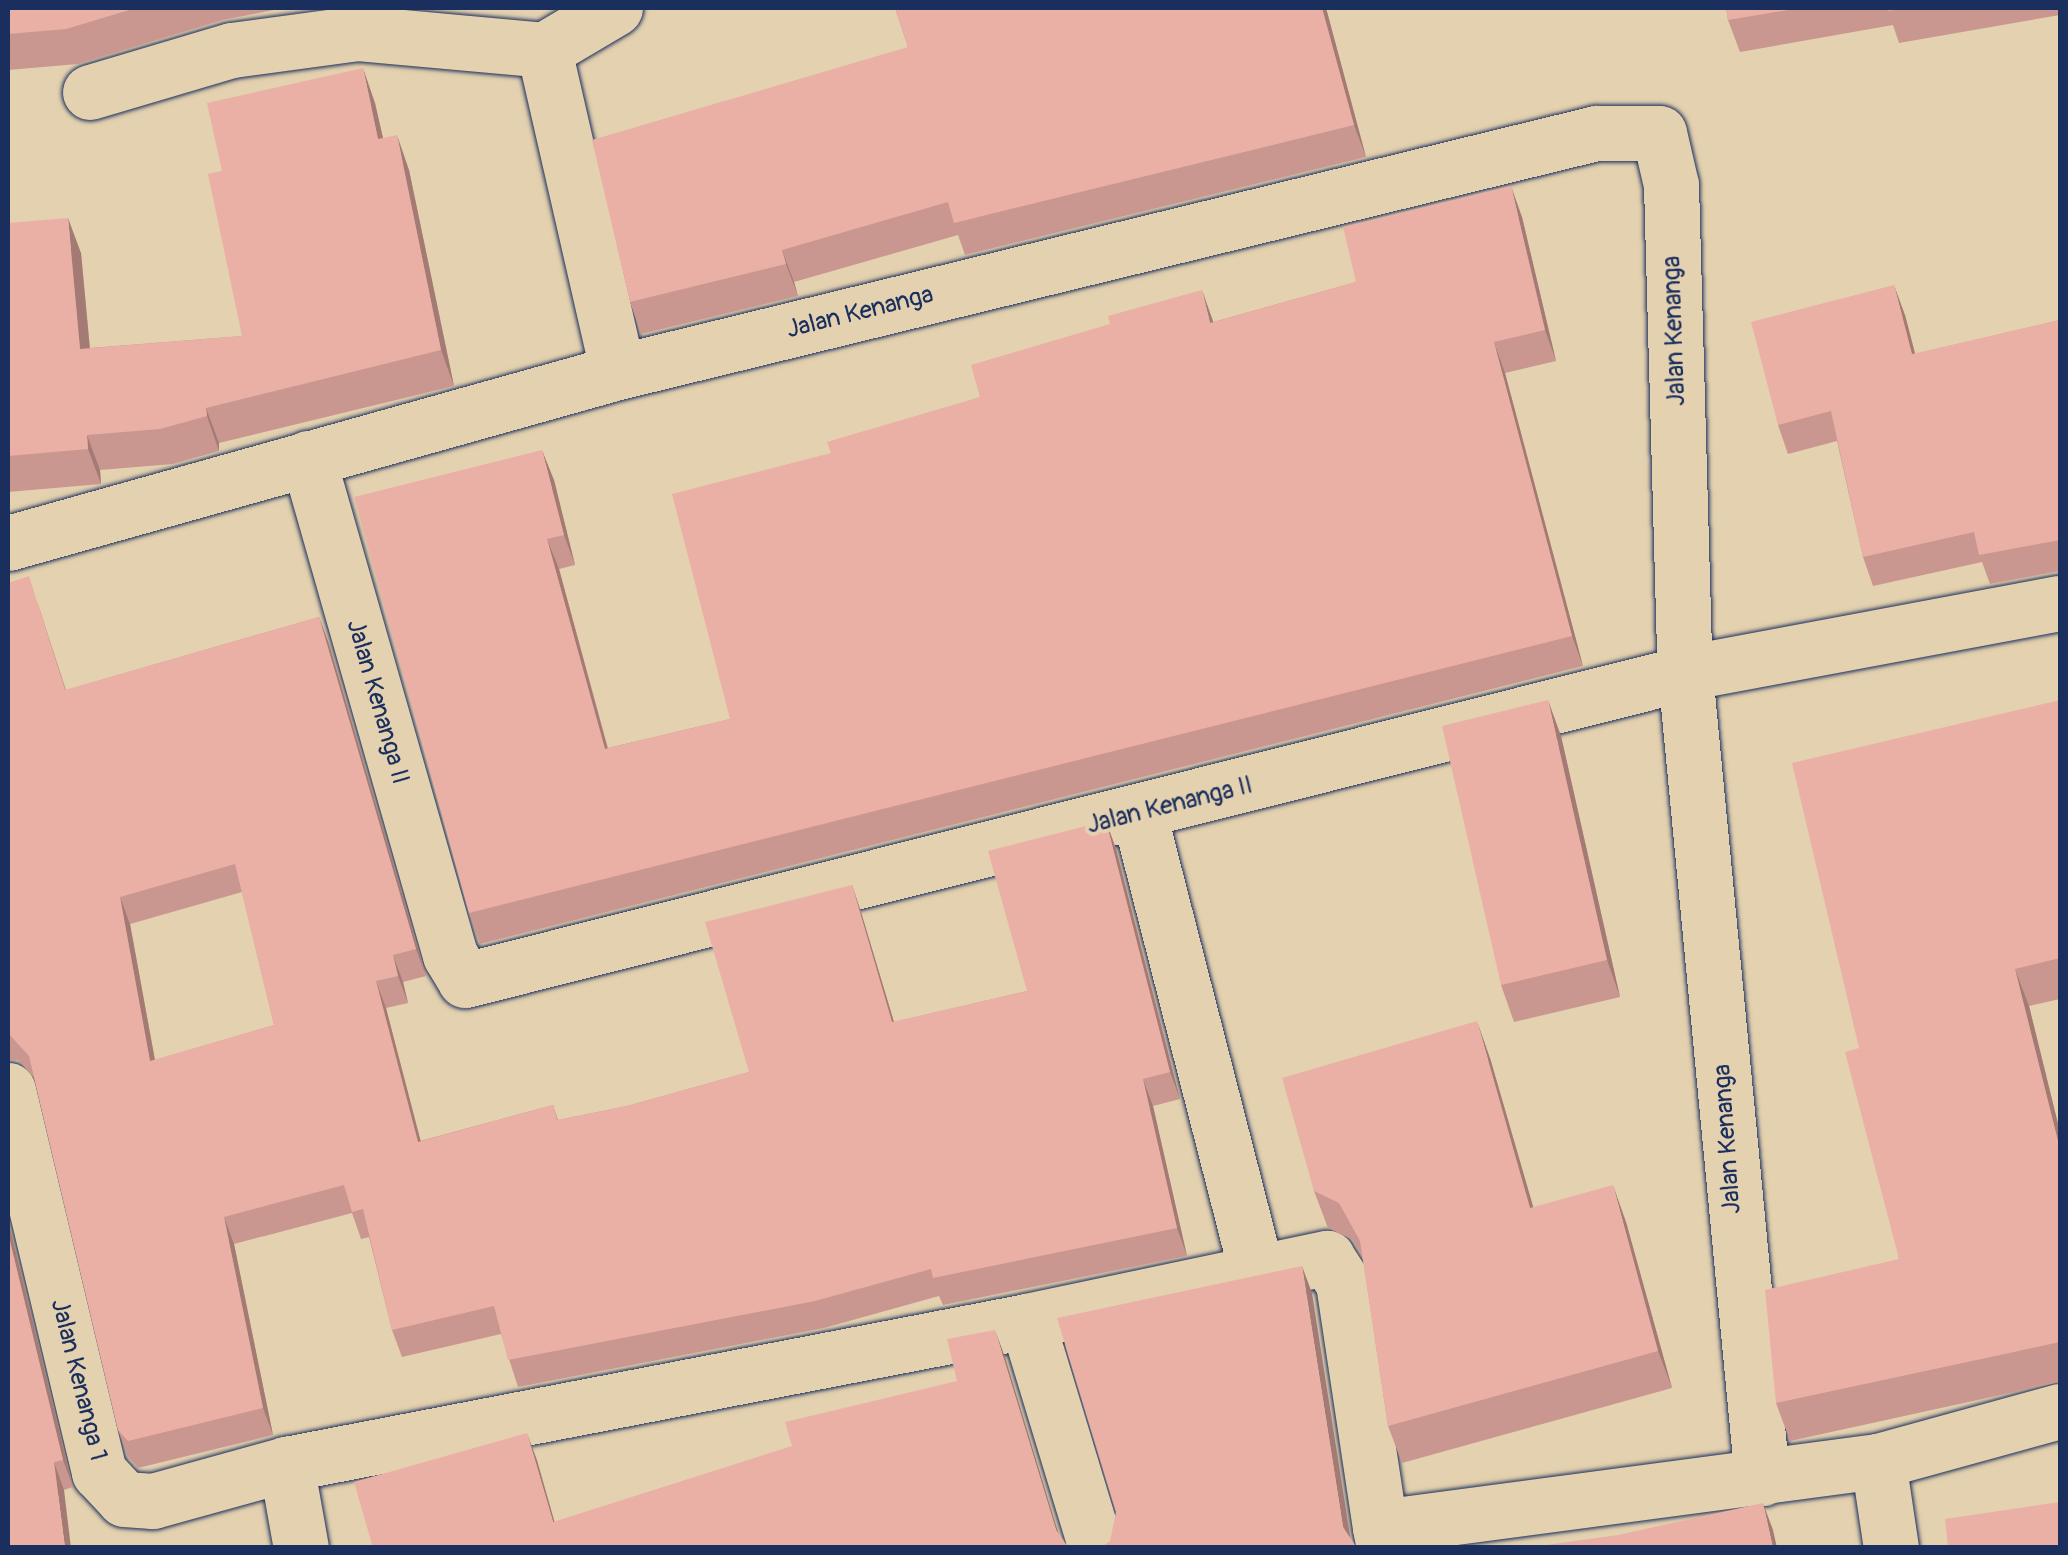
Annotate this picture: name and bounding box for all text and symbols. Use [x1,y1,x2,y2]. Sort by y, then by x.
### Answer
street label: Jalan Kenanga [1657,255,1693,407]
street label: Jalan Kenanga [783,280,937,346]
street label: Jalan Kenanga II [339,616,415,788]
street label: Jalan Kenanga II [1084,771,1256,841]
street label: Jalan Kenanga [1708,1063,1748,1215]
street label: Jalan Kenanga 1 [43,1296,113,1464]

